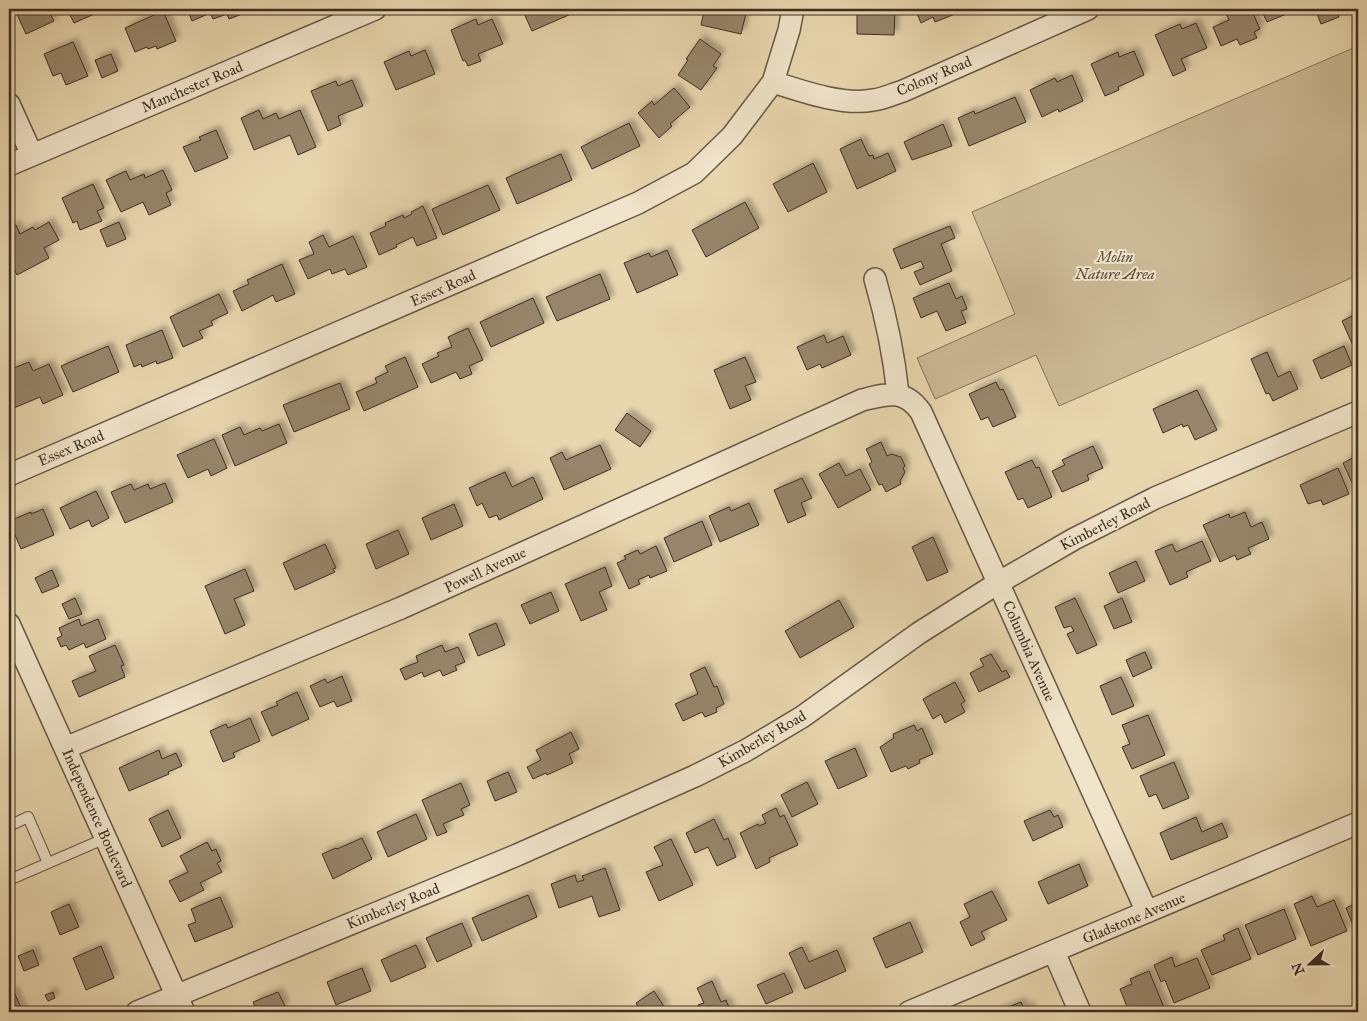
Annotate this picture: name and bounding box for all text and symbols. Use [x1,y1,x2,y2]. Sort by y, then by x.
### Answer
street label: Colony Road [894,52,975,100]
street label: Manchester Road [138,57,246,117]
park label: Molin Nature Area [1074,248,1155,283]
street label: Essex Road [407,265,479,310]
street label: Essex Road [35,426,107,470]
street label: Kimberley Road [1057,493,1154,554]
street label: Powell Avenue [441,543,529,597]
street label: Columbia Avenue [999,598,1059,704]
street label: Kimberley Road [715,706,810,771]
street label: Independence Boulevard [58,746,136,891]
street label: Kimberley Road [344,879,443,933]
street label: Gladstone Avenue [1080,888,1188,948]
north arrow [1284,938,1334,988]
text: N [1288,960,1309,977]

